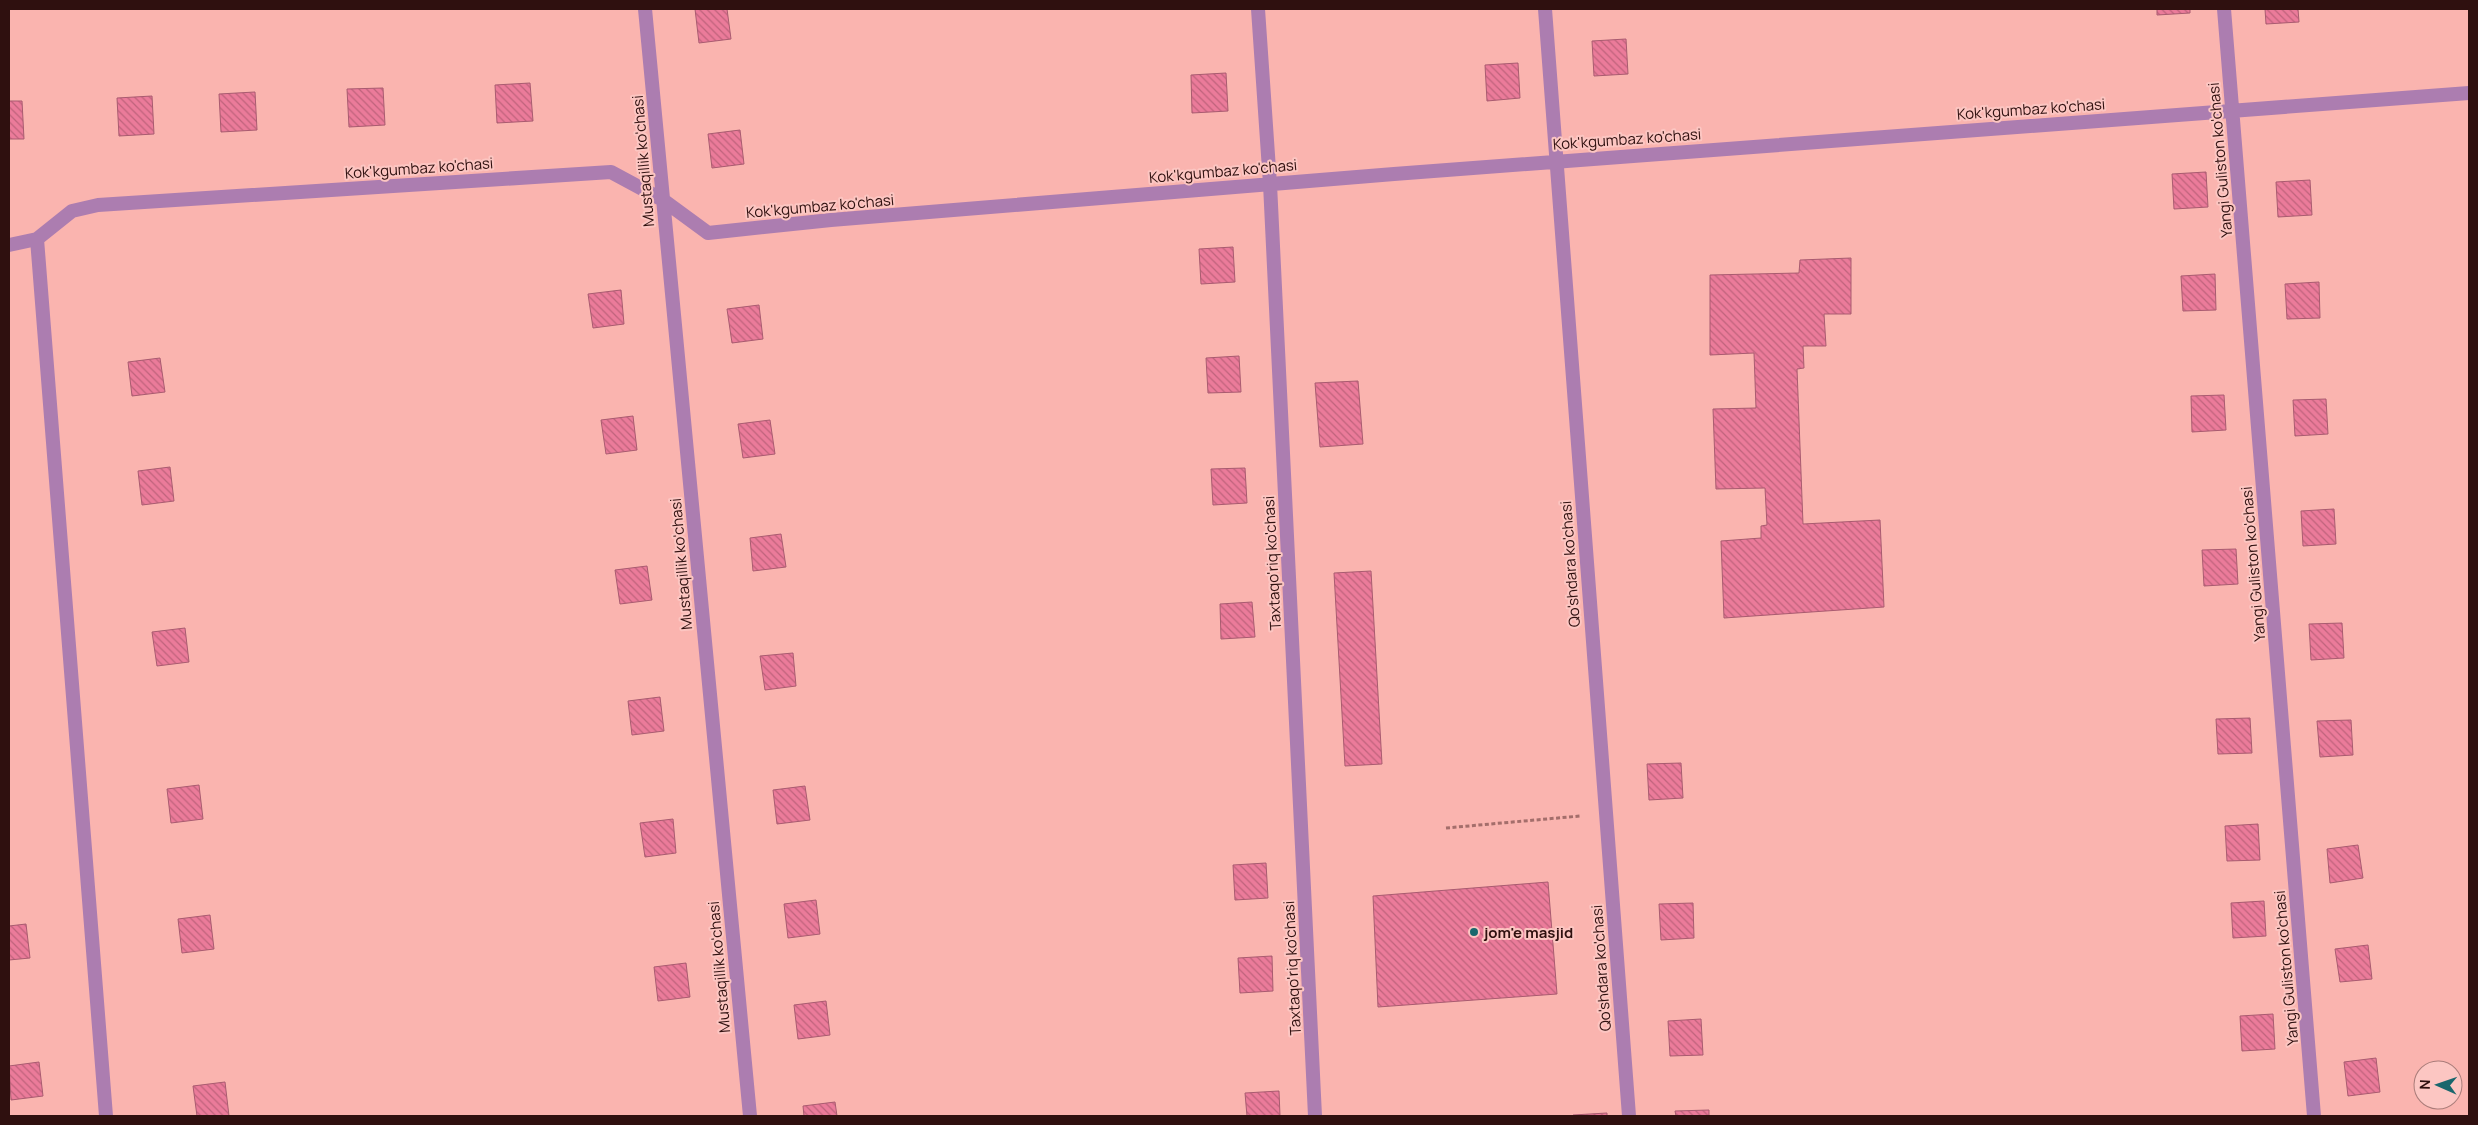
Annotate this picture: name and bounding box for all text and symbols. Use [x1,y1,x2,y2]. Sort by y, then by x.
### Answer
street label: Yangi Guliston ko'chasi [2203,82,2237,238]
street label: Kok'kgumbaz ko'chasi [1956,93,2106,125]
street label: Mustaqillik ko'chasi [627,94,659,228]
street label: Kok'kgumbaz ko'chasi [1552,123,1702,155]
street label: Kok'kgumbaz ko'chasi [344,152,494,184]
street label: Kok'kgumbaz ko'chasi [1148,154,1298,188]
street label: Kok'kgumbaz ko'chasi [745,189,895,223]
street label: Yangi Guliston ko'chasi [2236,486,2270,642]
street label: Taxtaqo'riq ko'chasi [1258,495,1286,631]
street label: Mustaqillik ko'chasi [665,497,697,631]
street label: Qo'shdara ko'chasi [1555,500,1585,628]
street label: Yangi Guliston ko'chasi [2269,890,2303,1046]
street label: Mustaqillik ko'chasi [703,900,735,1034]
street label: Taxtaqo'riq ko'chasi [1278,900,1306,1036]
street label: Qo'shdara ko'chasi [1586,904,1616,1032]
place label: jom'e masjid [1483,922,1573,943]
marker: jom'e masjid [1468,926,1480,938]
north arrow [2413,1060,2463,1110]
text: N [2415,1079,2434,1090]

